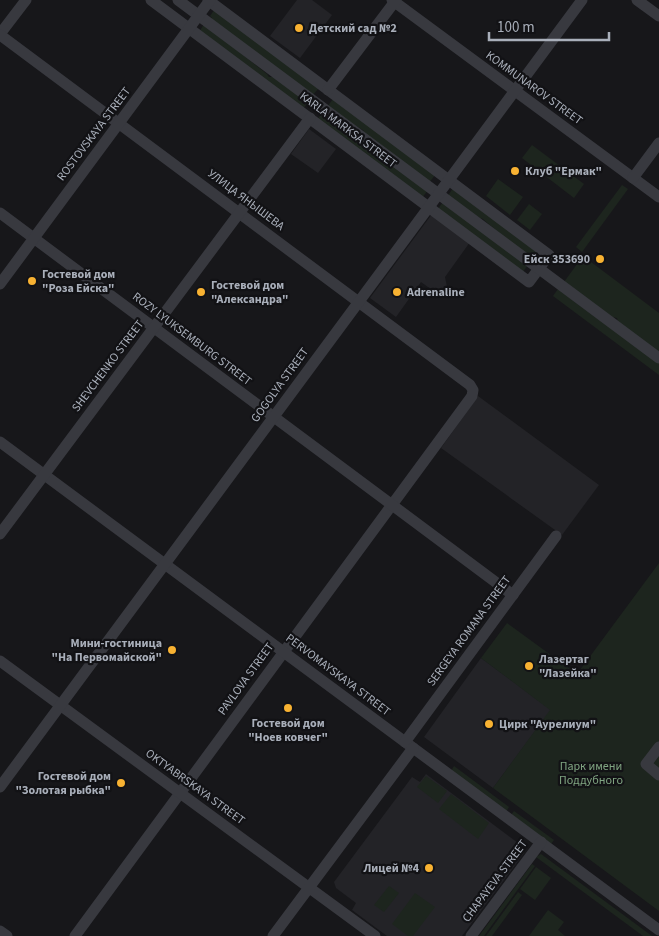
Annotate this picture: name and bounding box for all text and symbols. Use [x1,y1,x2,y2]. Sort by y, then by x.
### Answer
scale bar [489,10,609,42]
text: 100 m [497,17,535,38]
place label: Детский сад №2 [309,20,397,37]
marker: Детский сад №2 [293,22,305,34]
street label: KOMMUNAROV STREET [482,47,586,129]
street label: ROSTOVSKAYA STREET [53,83,135,184]
street label: KARLA MARKSA STREET [296,88,401,173]
place label: Клуб "Ермак" [525,163,602,180]
street label: УЛИЦА ЯНЫШЕВА [204,165,288,235]
marker: Клуб "Ермак" [509,165,521,177]
place label: Ейск 353690 [524,251,590,268]
marker: Ейск 353690 [594,253,606,265]
place label: Гостевой дом "Роза Ейска" [42,266,115,297]
marker: Гостевой дом "Роза Ейска" [26,275,38,287]
place label: Гостевой дом "Александра" [211,277,288,308]
place label: Аdrenaline [406,284,465,301]
marker: Гостевой дом "Александра" [195,286,207,298]
marker: Аdrenaline [391,286,403,298]
street label: ROZY LYUKSEMBURG STREET [129,288,256,390]
street label: SHEVCHENKO STREET [68,316,149,415]
street label: GOGOLYA STREET [247,344,313,426]
street label: SERGEYA ROMANA STREET [423,572,515,690]
street label: PERVOMAYSKAYA STREET [282,630,394,720]
place label: Мини-гостиница "На Первомайской" [51,635,162,666]
street label: PAVLOVA STREET [214,639,278,719]
marker: Мини-гостиница "На Первомайской" [166,644,178,656]
place label: Лазертаг "Лазейка" [538,651,597,682]
marker: Лазертаг "Лазейка" [523,660,535,672]
marker: Гостевой дом "Ноев ковчег" [282,702,294,714]
place label: Гостевой дом "Ноев ковчег" [248,715,328,746]
place label: Цирк "Аурелиум" [499,716,596,733]
marker: Цирк "Аурелиум" [483,718,495,730]
street label: OKTYABRSKAYA STREET [142,745,249,829]
park label: Парк имени Поддубного [559,758,623,789]
place label: Гостевой дом "Золотая рыбка" [15,768,111,799]
marker: Гостевой дом "Золотая рыбка" [115,777,127,789]
street label: CHAPAYEVA STREET [458,836,532,926]
place label: Лицей №4 [362,860,420,877]
marker: Лицей №4 [423,862,435,874]

